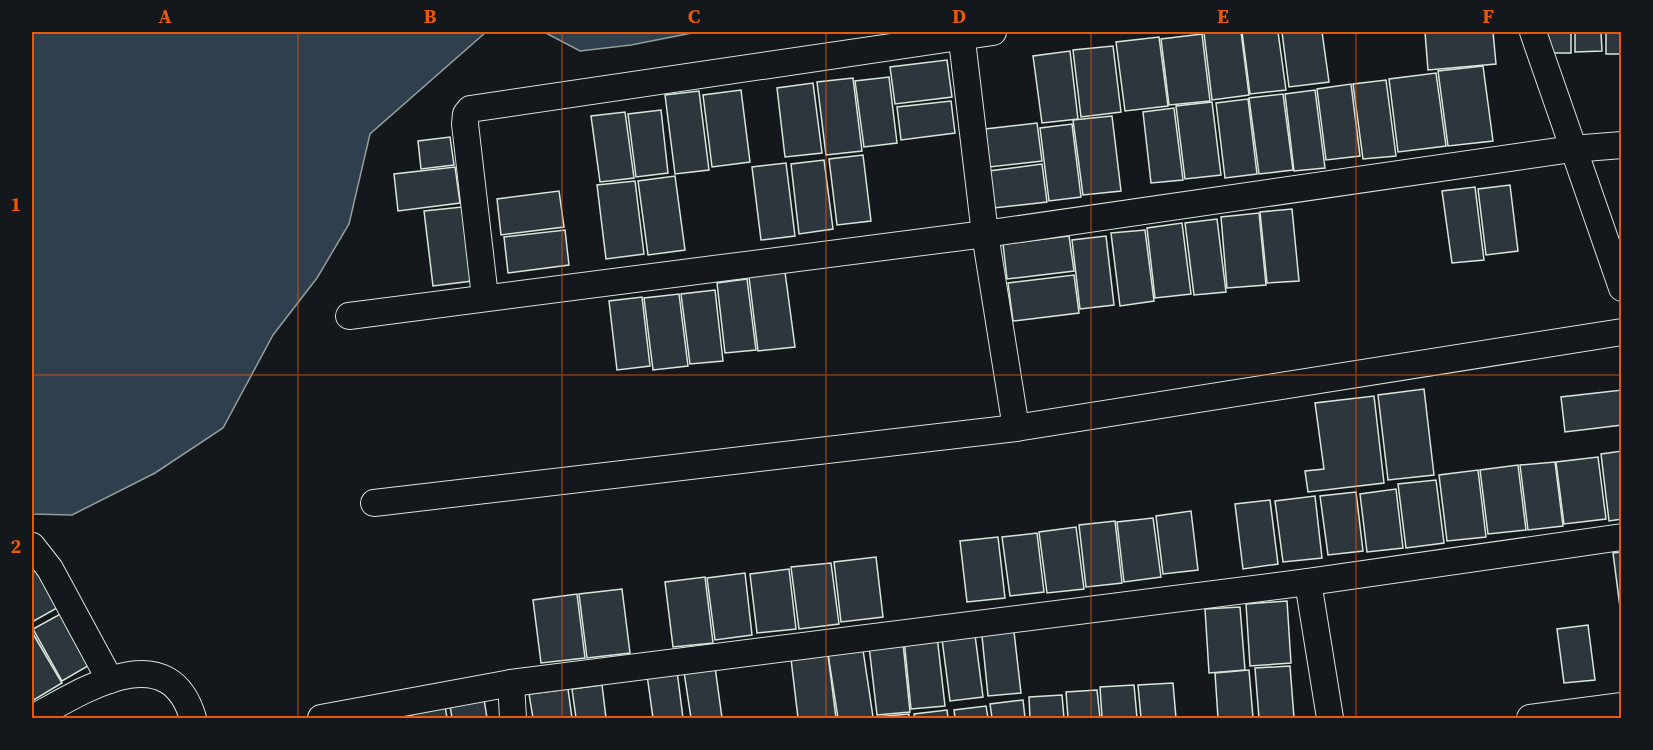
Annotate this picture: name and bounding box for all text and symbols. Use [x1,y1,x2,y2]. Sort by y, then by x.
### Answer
text: A [158,2,172,30]
text: B [423,2,437,30]
text: C [688,2,700,30]
text: D [952,2,966,30]
text: E [1217,2,1229,30]
text: F [1482,2,1494,30]
text: 1 [11,190,21,218]
text: 2 [11,532,22,560]

